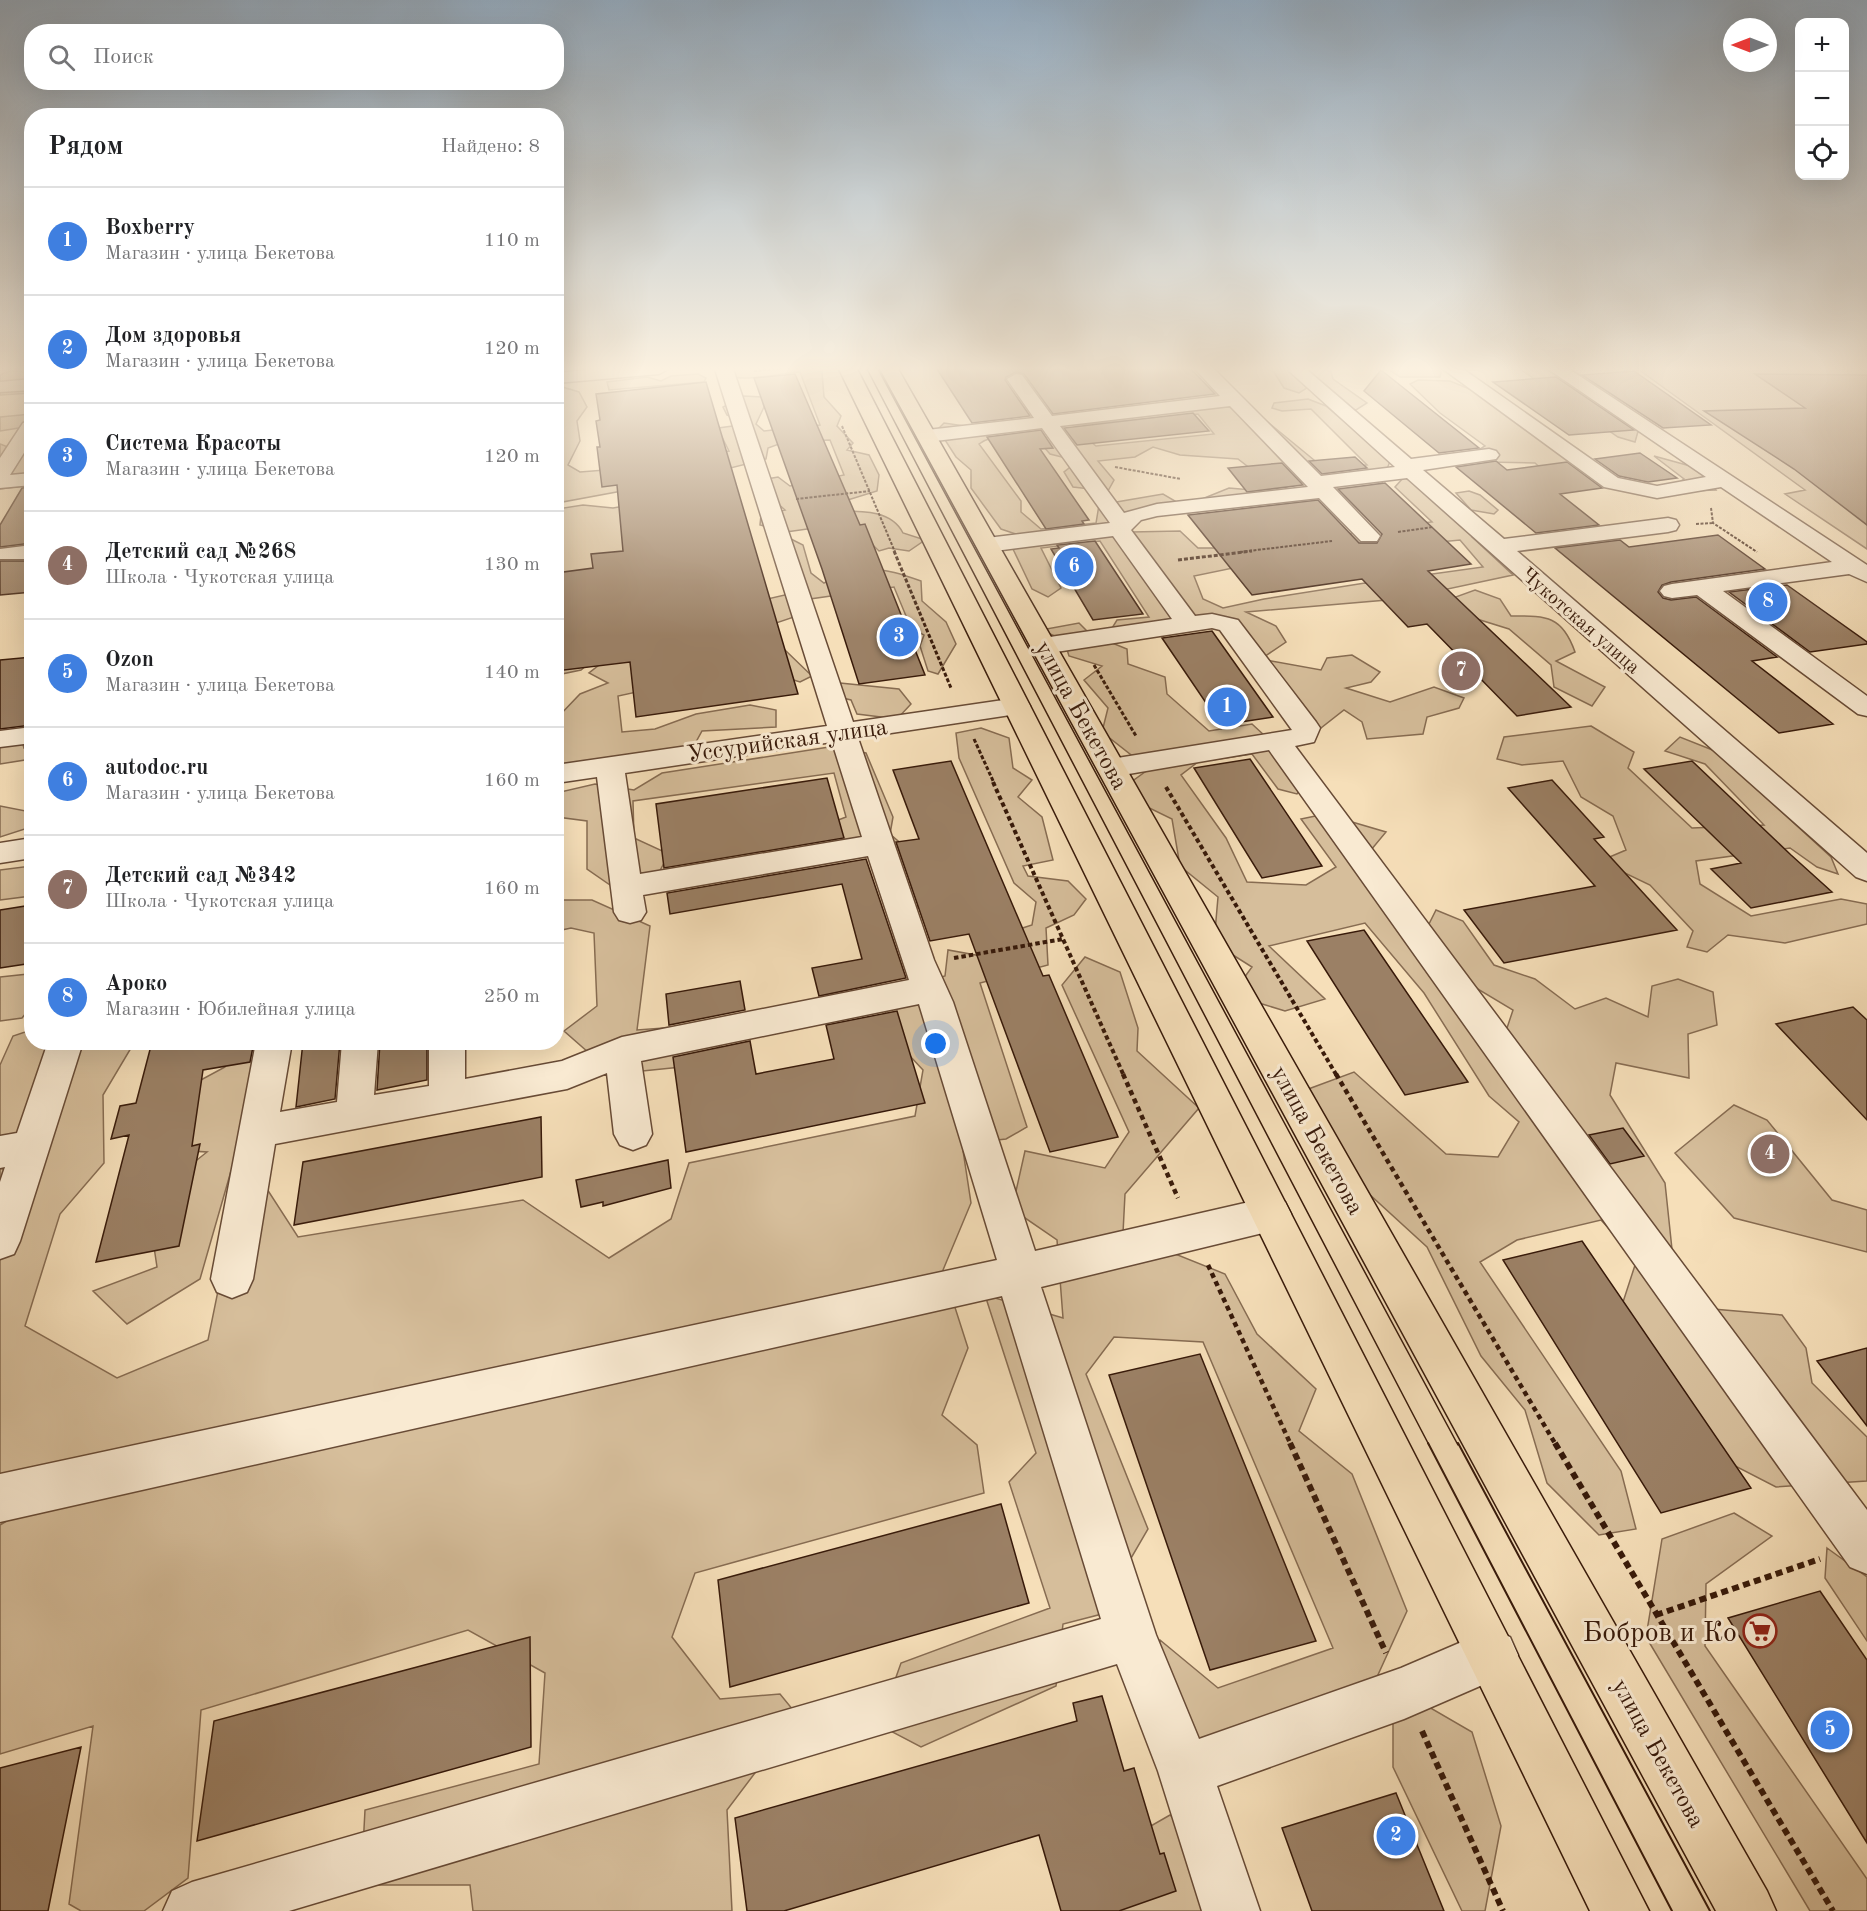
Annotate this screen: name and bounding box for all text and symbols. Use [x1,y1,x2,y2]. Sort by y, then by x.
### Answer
north arrow [1723,18,1777,72]
map controls [1795,18,1849,180]
button: + [1795,18,1849,72]
search box [24,24,564,90]
icon: search [45,41,78,74]
text: Поиск [93,46,154,68]
button: − [1795,72,1849,126]
button: locate [1795,126,1849,180]
text: Рядом [48,134,123,160]
text: Найдено: 8 [441,137,540,157]
text: Boxberry [105,217,195,239]
text: 1 [62,231,73,251]
text: 110 m [484,231,540,251]
text: Магазин · улица Бекетова [105,244,335,264]
text: Дом здоровья [105,325,241,347]
text: 2 [62,339,73,359]
text: 120 m [484,339,540,359]
text: Магазин · улица Бекетова [105,352,335,372]
text: Система Красоты [105,433,281,455]
text: 3 [62,447,73,467]
text: 120 m [484,447,540,467]
text: Магазин · улица Бекетова [105,460,335,480]
text: Детский сад №268 [105,541,296,563]
pin: 6 [1054,544,1094,590]
text: 4 [62,555,73,575]
text: 130 m [484,555,540,575]
street label: Чукотская улица [1516,565,1643,678]
text: Школа · Чукотская улица [105,568,334,588]
pin: 8 [1748,580,1788,624]
pin: 3 [880,614,918,660]
street label: улица Бекетова [1030,638,1131,794]
pin: 7 [1442,648,1480,694]
text: Ozon [105,649,154,671]
text: 5 [62,663,73,683]
text: 140 m [484,663,540,683]
text: Магазин · улица Бекетова [105,676,335,696]
pin: 1 [1208,684,1246,730]
street label: Уссурийская улица [685,716,889,768]
text: autodoc.ru [105,757,208,779]
text: 6 [62,771,73,791]
text: 160 m [484,771,540,791]
text: Магазин · улица Бекетова [105,784,335,804]
text: Детский сад №342 [105,865,296,887]
text: 7 [62,879,73,899]
text: 160 m [484,879,540,899]
text: Школа · Чукотская улица [105,892,334,912]
text: Ароко [105,973,167,995]
text: 8 [62,987,73,1007]
text: 250 m [484,987,540,1007]
text: Магазин · Юбилейная улица [105,1000,356,1020]
your location [921,1029,950,1058]
street label: улица Бекетова [1266,1063,1367,1219]
pin: 4 [1750,1132,1790,1176]
supermarket icon: Бобров и Ко [1742,1613,1778,1649]
place label: Бобров и Ко [1583,1620,1737,1648]
street label: улица Бекетова [1607,1676,1708,1832]
pin: 5 [1810,1708,1850,1752]
pin: 2 [1376,1814,1416,1858]

